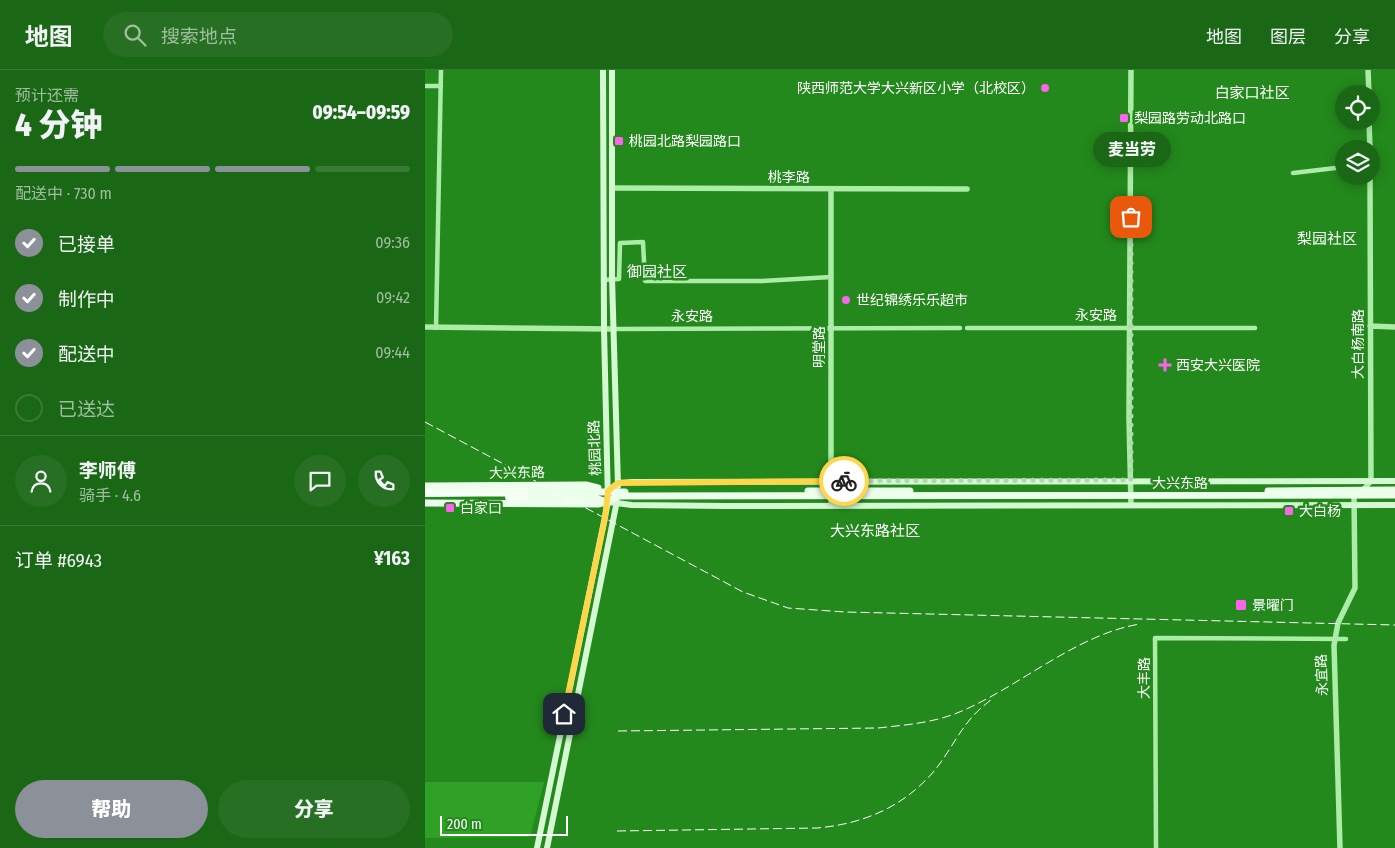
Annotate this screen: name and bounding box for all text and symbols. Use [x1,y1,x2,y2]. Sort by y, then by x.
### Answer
search box [103,12,453,57]
icon: search [121,21,149,49]
text: 地图 [25,23,73,51]
text: 搜索地点 [161,25,237,48]
text: 地图 [1206,26,1242,48]
text: 图层 [1270,26,1306,48]
text: 分享 [1334,26,1370,48]
place label: 陕西师范大学大兴新区小学（北校区） [797,80,1035,97]
marker: 陕西师范大学大兴新区小学（北校区） [1039,82,1051,94]
district label: 白家口社区 [1214,84,1290,102]
map controls [1335,85,1380,185]
button: locate [1335,85,1380,130]
text: 预计还需 [15,86,79,105]
text: 09:54–09:59 [312,101,410,124]
text: 4 分钟 [15,106,102,144]
place label: 梨园路劳动北路口 [1134,110,1246,127]
marker: 梨园路劳动北路口 [1118,112,1130,124]
callout: 麦当劳 [1092,132,1170,167]
place label: 桃园北路梨园路口 [629,133,741,150]
marker: 桃园北路梨园路口 [613,135,625,147]
text: 麦当劳 [1108,140,1156,159]
button: layers [1335,140,1380,185]
street label: 桃李路 [768,169,810,186]
text: 配送中 · 730 m [15,184,112,203]
pin [1110,196,1152,238]
icon: bag [1117,203,1145,231]
icon: check [15,229,43,257]
district label: 梨园社区 [1297,230,1357,248]
text: 已接单 [58,233,115,256]
text: 09:36 [375,233,410,252]
district label: 御园社区 [627,263,687,281]
icon: check [15,284,43,312]
text: 制作中 [58,288,115,311]
text: 09:42 [376,288,410,307]
place label: 世纪锦绣乐乐超市 [856,292,968,309]
marker: 世纪锦绣乐乐超市 [840,294,852,306]
street label: 永安路 [1075,307,1117,324]
street label: 永安路 [671,308,713,325]
street label: 大白杨南路 [1350,309,1367,379]
street label: 明堂路 [811,326,828,368]
icon: check [15,339,43,367]
text: 配送中 [58,343,115,366]
text: 09:44 [375,343,410,362]
place label: 西安大兴医院 [1176,357,1260,374]
marker: 西安大兴医院 [1158,358,1172,372]
text: 已送达 [58,398,115,421]
street label: 桃园北路 [586,420,604,476]
button: person [15,455,67,507]
button: chat [294,455,346,507]
button: phone [358,455,410,507]
courier [819,456,869,506]
text: 李师傅 [79,459,136,482]
street label: 大兴东路 [489,464,545,482]
icon: bike [830,467,858,495]
street label: 大兴东路 [1152,475,1208,492]
text: 骑手 · 4.6 [79,486,141,505]
place label: 白家口 [460,500,502,517]
marker: 白家口 [444,502,456,514]
place label: 大白杨 [1299,503,1341,520]
marker: 大白杨 [1283,505,1295,517]
district label: 大兴东路社区 [830,522,920,540]
text: ¥163 [374,547,410,570]
text: 订单 #6943 [15,549,102,572]
place label: 景曜门 [1252,597,1294,614]
marker: 景曜门 [1234,598,1248,612]
street label: 永宜路 [1313,654,1331,696]
street label: 大丰路 [1136,657,1153,699]
pin [543,693,585,735]
icon: home [550,700,578,728]
button: 帮助 [15,780,208,838]
button: 分享 [218,780,410,838]
scale bar [440,813,567,836]
text: 200 m [447,816,482,833]

